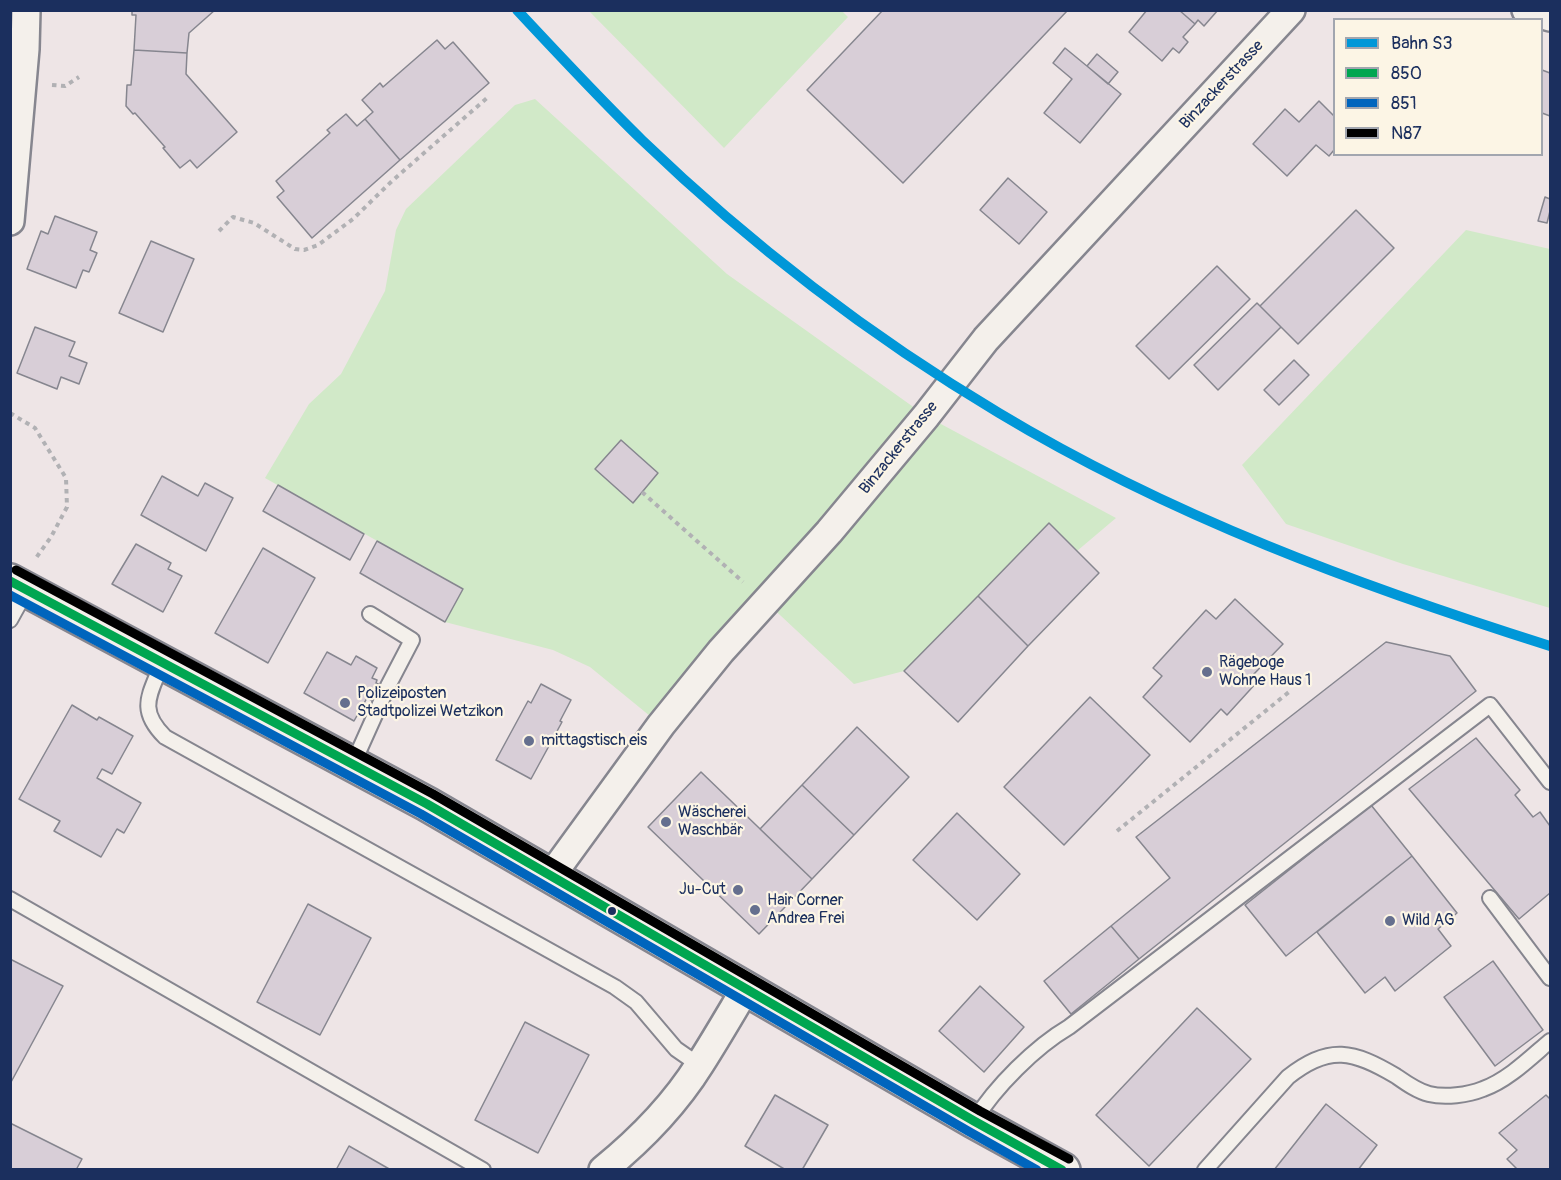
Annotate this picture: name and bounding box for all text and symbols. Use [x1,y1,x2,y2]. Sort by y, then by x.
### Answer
legend [1333,18,1543,156]
text: Bahn S3 [1391,32,1453,55]
street label: Binzackerstrasse [1176,37,1268,133]
text: 850 [1391,62,1422,85]
text: 851 [1391,92,1417,115]
text: N87 [1391,122,1422,145]
street label: Binzackerstrasse [856,398,942,498]
place label: Rägeboge Wohne Haus 1 [1219,653,1311,691]
marker: Rägeboge Wohne Haus 1 [1200,665,1214,679]
place label: Polizeiposten Stadtpolizei Wetzikon [357,684,503,722]
marker: Polizeiposten Stadtpolizei Wetzikon [338,696,352,710]
place label: mittagstisch eis [541,731,647,751]
marker: mittagstisch eis [522,734,536,748]
place label: Wäscherei Waschbär [678,803,746,841]
marker: Wäscherei Waschbär [659,815,673,829]
place label: Ju-Cut [679,880,726,900]
marker: Ju-Cut [731,883,745,897]
place label: Hair Corner Andrea Frei [767,891,844,929]
marker: Hair Corner Andrea Frei [748,903,762,917]
unlabelled marker [606,905,618,917]
place label: Wild AG [1402,911,1455,931]
marker: Wild AG [1383,914,1397,928]

